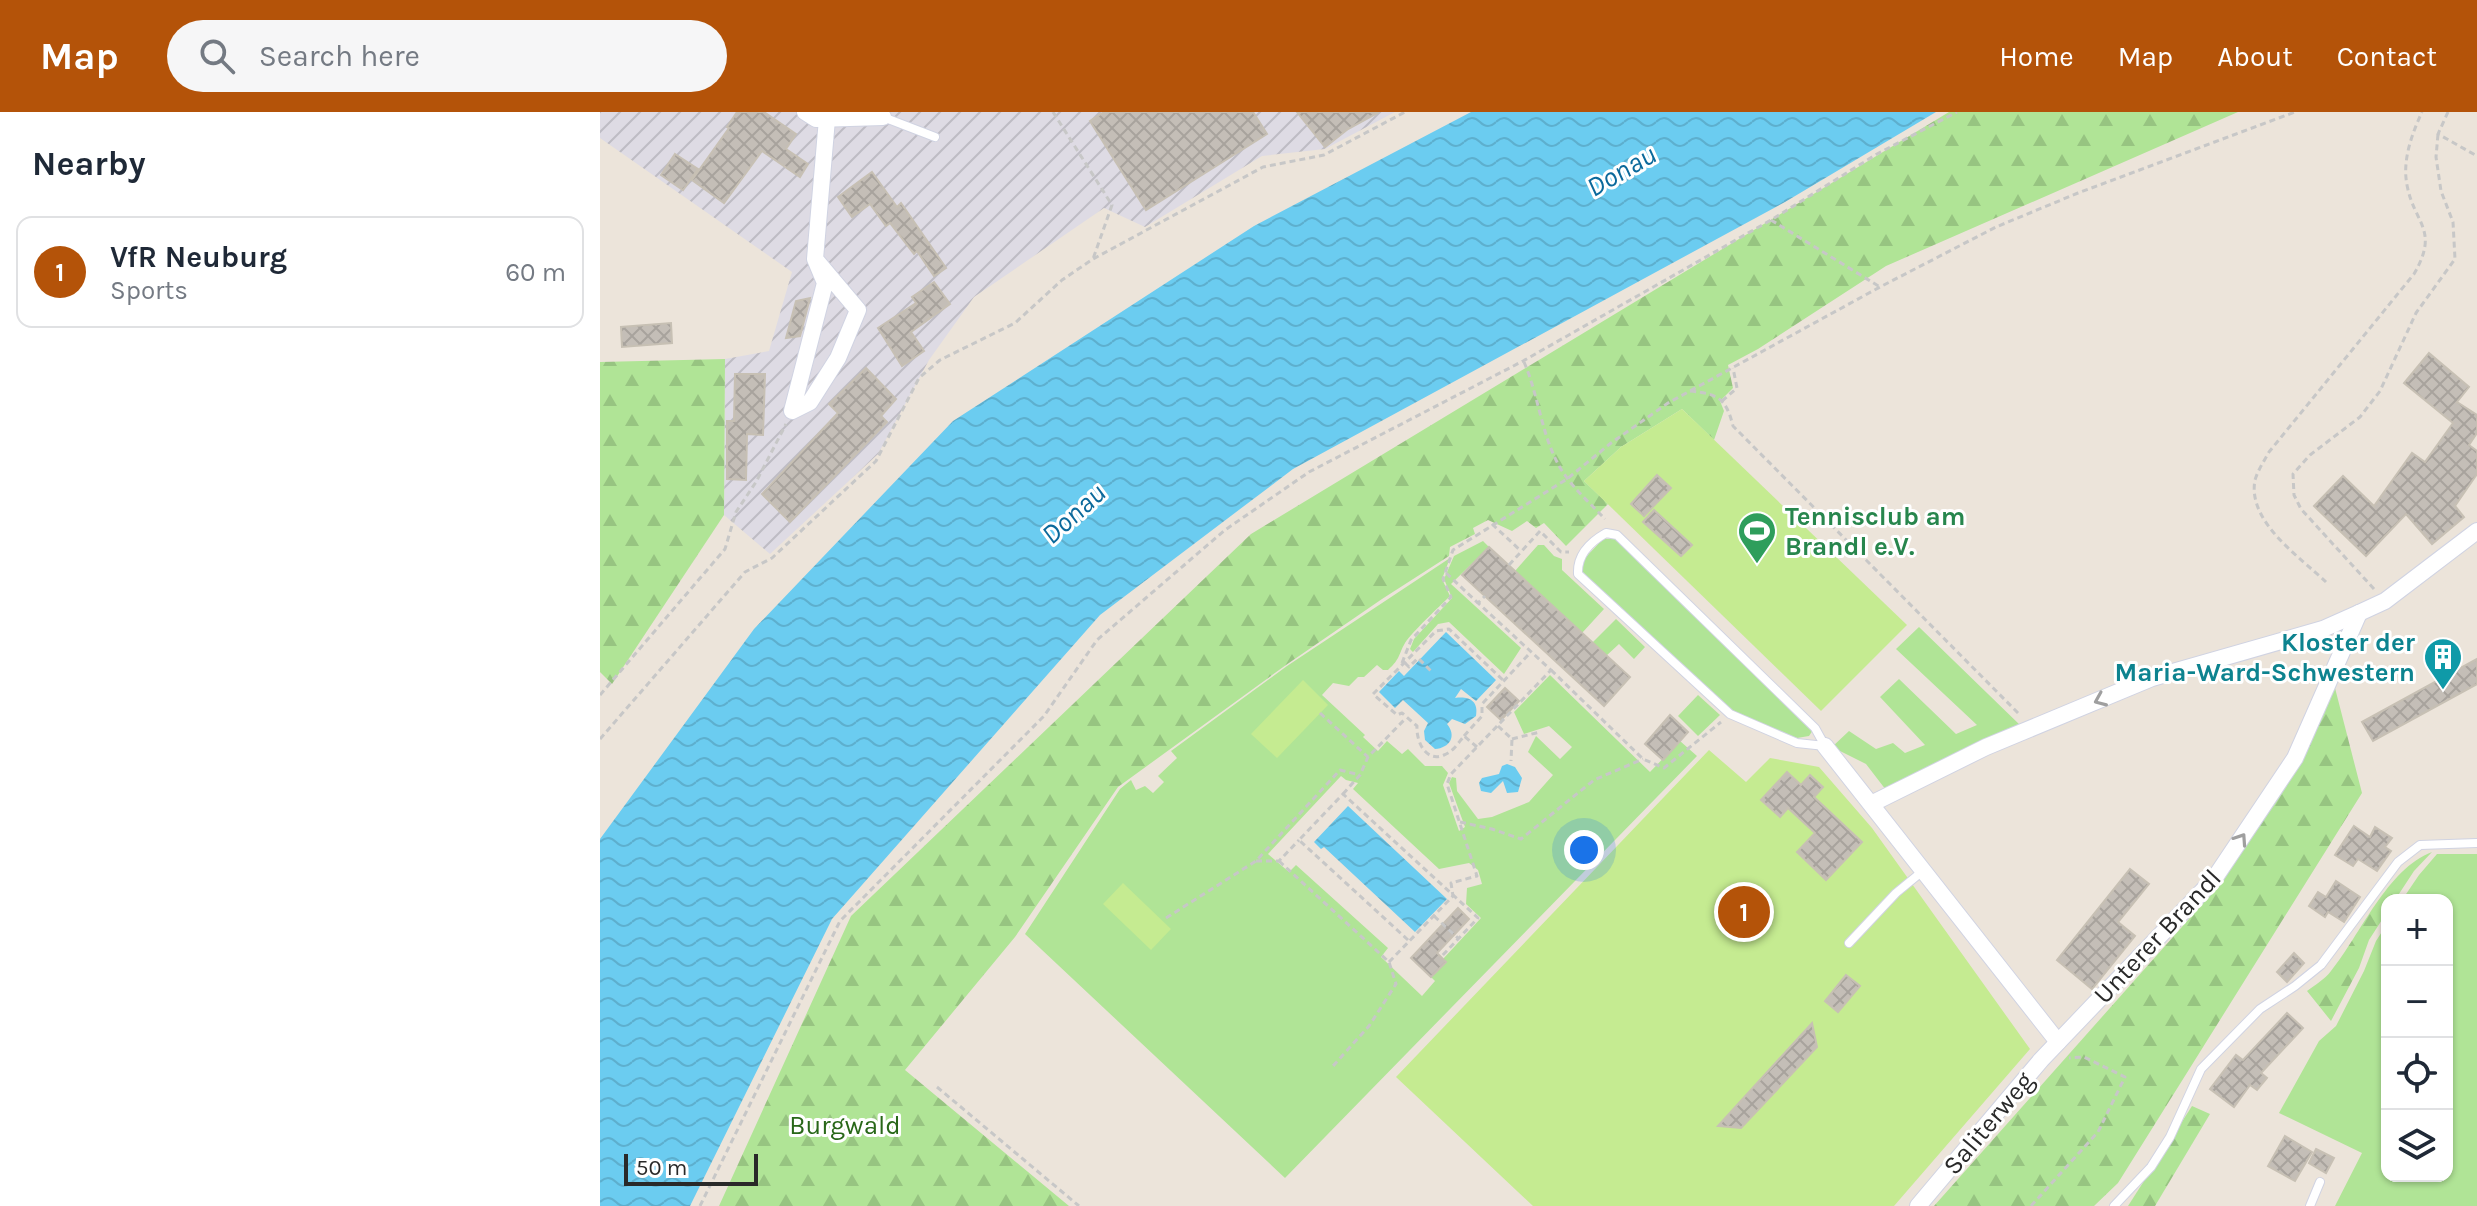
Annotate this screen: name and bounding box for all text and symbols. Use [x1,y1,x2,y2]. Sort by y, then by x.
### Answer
search box [167,20,727,92]
text: Map [40,34,119,79]
icon: search [195,34,239,78]
text: Search here [259,38,420,74]
text: Home [1999,40,2074,73]
text: Map [2118,40,2173,73]
text: About [2217,40,2293,73]
text: Contact [2337,40,2437,73]
water label: Donau [1581,137,1662,203]
text: Nearby [32,144,146,184]
text: VfR Neuburg [110,239,287,275]
text: 1 [55,257,65,288]
text: 60 m [505,257,566,288]
text: Sports [110,275,188,306]
water label: Donau [1034,476,1112,551]
place label: Tennisclub am Brandl e.V. [1785,501,1966,562]
sports icon: Tennisclub am Brandl e.V. [1736,510,1778,565]
place label: Kloster der Maria-Ward-Schwestern [2115,627,2416,688]
building icon: Kloster der Maria-Ward-Schwestern [2422,636,2464,691]
one-way arrow [2094,690,2108,706]
your location [1564,830,1604,870]
one-way arrow [2231,833,2246,847]
street label: Unterer Brandl [2087,863,2227,1010]
pin: 1 [1718,882,1770,942]
map controls [2381,894,2453,1182]
button: + [2381,894,2453,966]
button: − [2381,966,2453,1038]
button: locate [2381,1038,2453,1110]
street label: Saliterweg [1937,1065,2040,1181]
park label: Burgwald [789,1110,901,1141]
button: layers [2381,1110,2453,1182]
scale bar [624,1150,758,1186]
text: 50 m [636,1155,687,1181]

